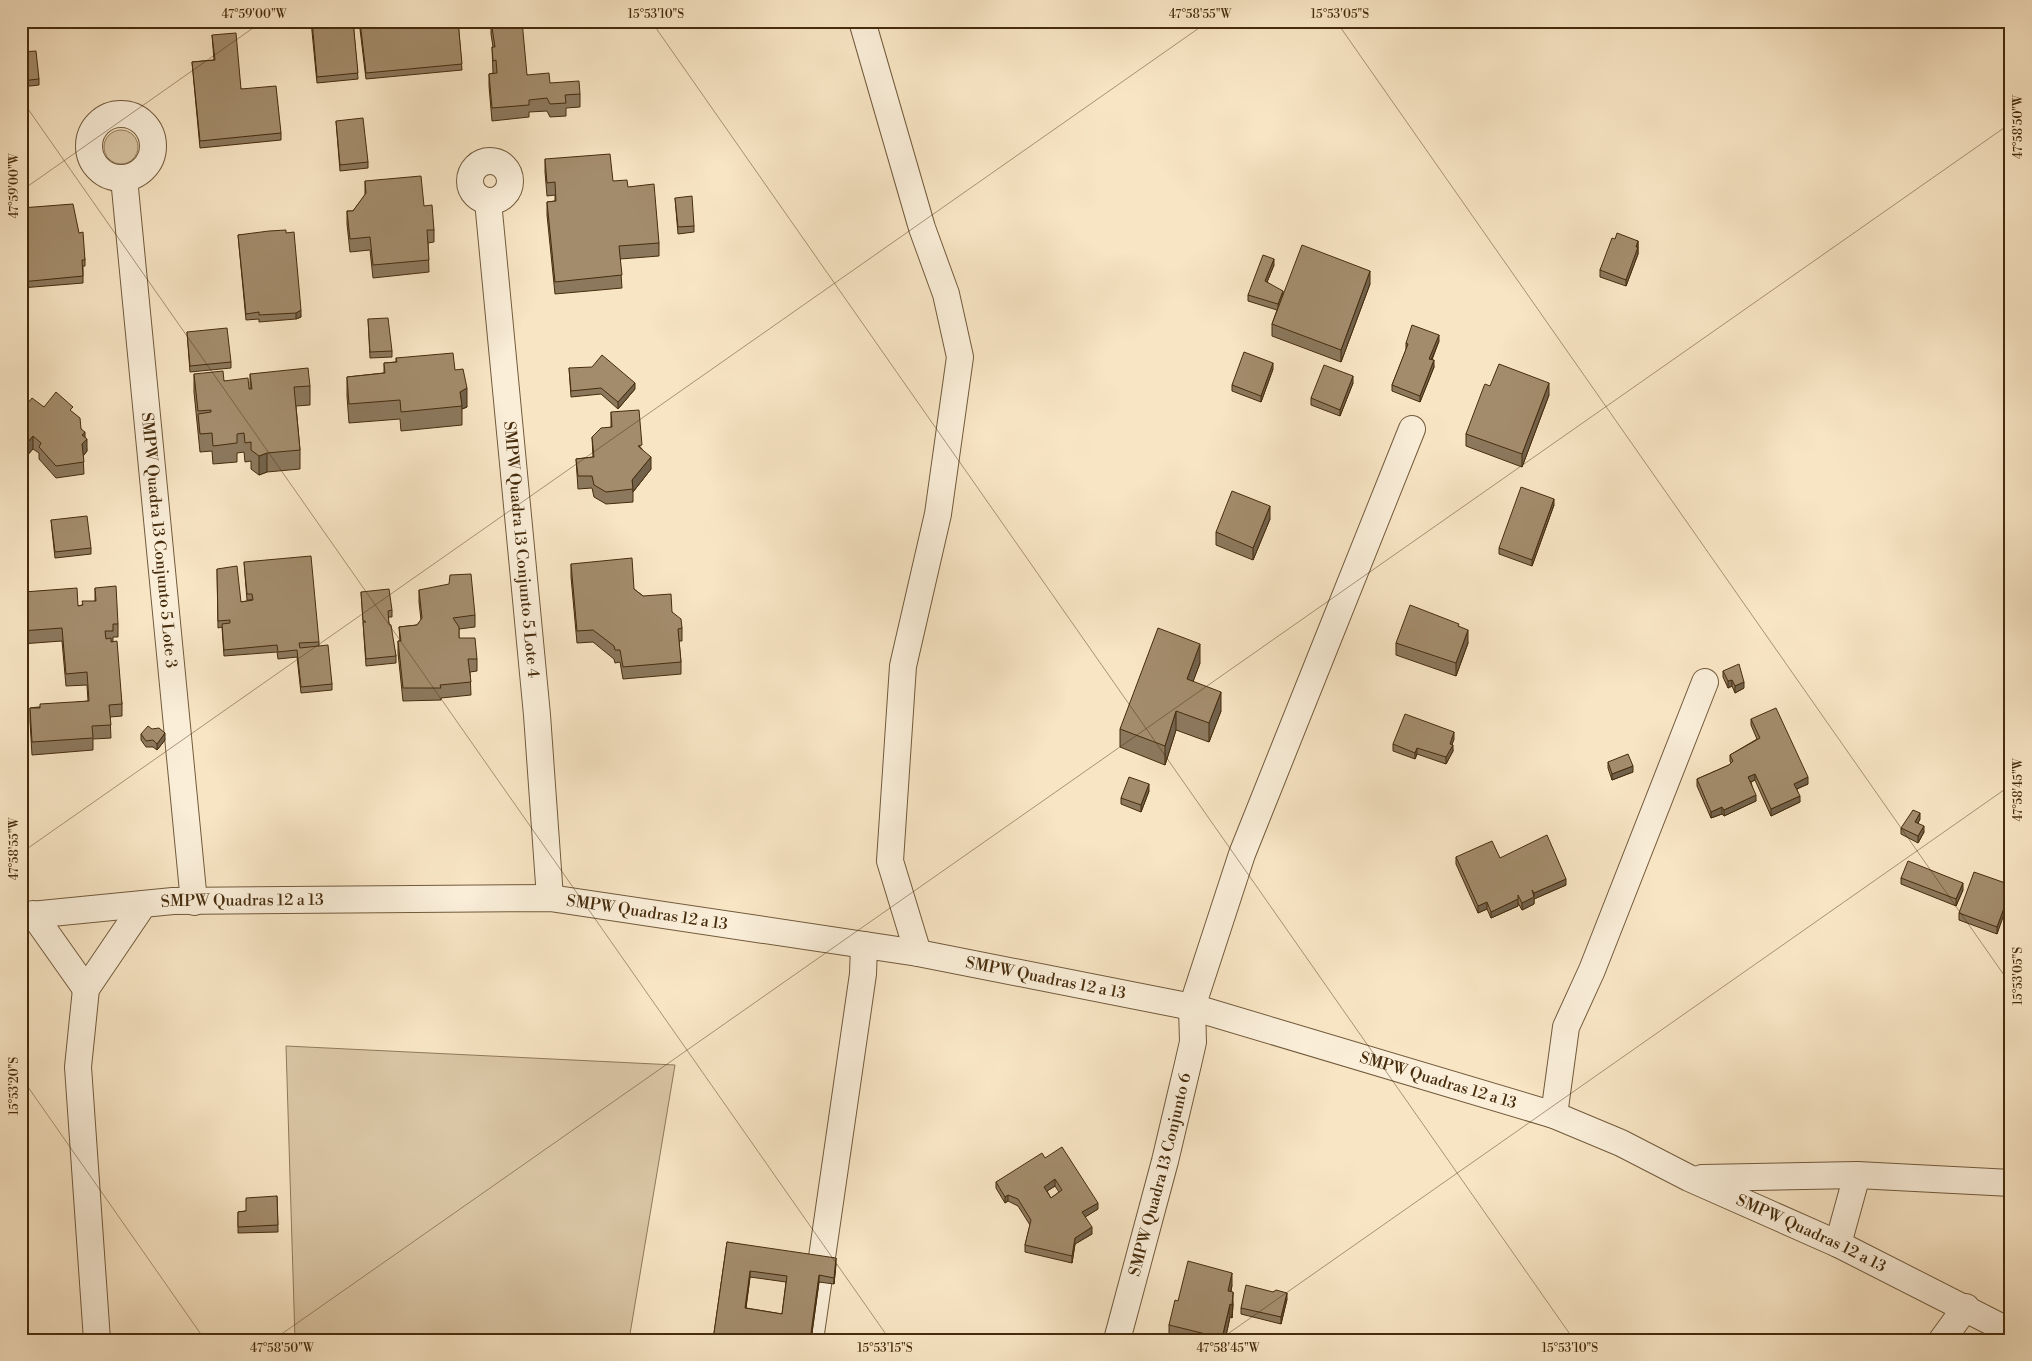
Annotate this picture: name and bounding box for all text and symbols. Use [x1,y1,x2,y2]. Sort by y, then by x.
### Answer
text: 47°59'00"W [221,7,288,22]
text: 15°53'10"S [628,7,684,22]
text: 47°58'55"W [1169,7,1232,22]
text: 15°53'05"S [1311,7,1369,22]
text: 47°58'50"W [2011,94,2026,159]
text: 47°59'00"W [7,152,22,219]
street label: SMPW Quadra 13 Conjunto 5 Lote 3 [137,411,181,669]
street label: SMPW Quadra 13 Conjunto 5 Lote 4 [499,420,543,679]
text: 47°58'45"W [2011,757,2026,822]
text: 47°58'55"W [7,817,22,880]
street label: SMPW Quadras 12 a 13 [160,890,324,912]
street label: SMPW Quadras 12 a 13 [565,891,729,934]
text: 15°53'05"S [2011,947,2026,1005]
street label: SMPW Quadras 12 a 13 [964,953,1128,1004]
street label: SMPW Quadras 12 a 13 [1357,1048,1519,1113]
text: 15°53'20"S [7,1057,22,1115]
street label: SMPW Quadra 13 Conjunto 6 [1125,1071,1196,1278]
street label: SMPW Quadras 12 a 13 [1733,1190,1890,1277]
text: 47°58'50"W [250,1341,315,1356]
text: 15°53'15"S [857,1341,913,1356]
text: 47°58'45"W [1196,1341,1261,1356]
text: 15°53'10"S [1542,1341,1598,1356]

